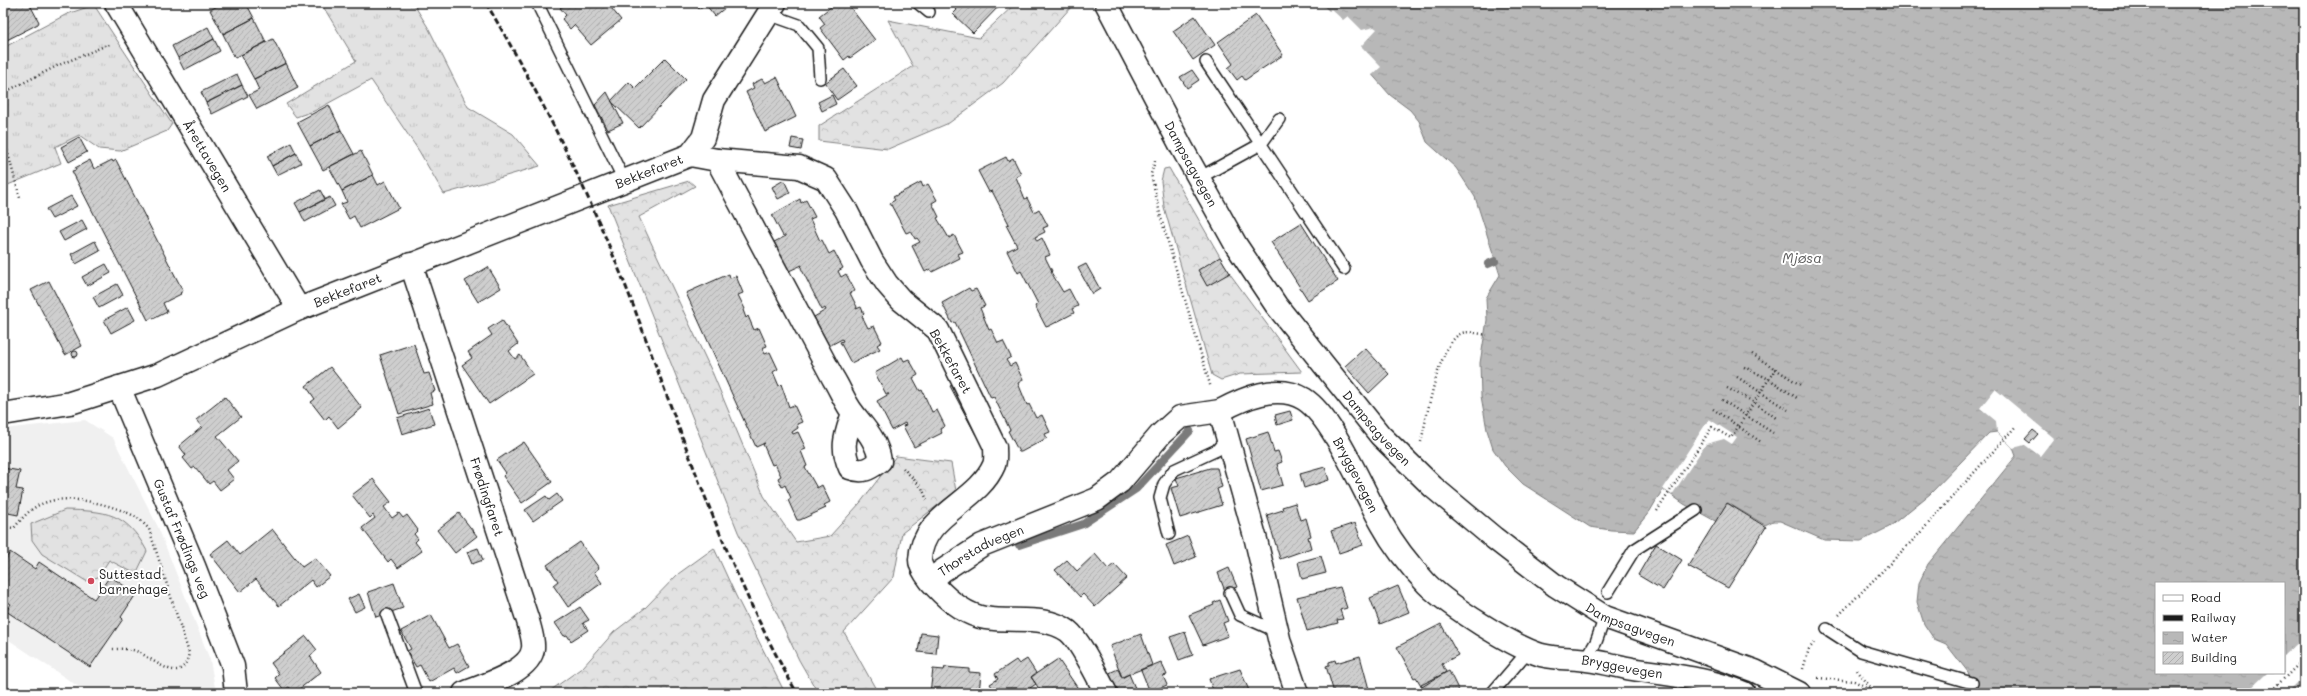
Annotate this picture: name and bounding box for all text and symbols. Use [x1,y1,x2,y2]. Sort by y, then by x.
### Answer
street label: Årettavegen [180,116,236,195]
street label: Dampsagvegen [1161,118,1222,209]
street label: Bekkefaret [612,150,685,192]
water label: Mjøsa [1782,248,1822,267]
street label: Bekkefaret [311,268,384,310]
street label: Bekkefaret [927,325,976,396]
street label: Dampsagvegen [1339,386,1415,469]
street label: Bryggevegen [1330,434,1383,515]
street label: Frødingfaret [467,455,509,539]
street label: Gustaf Frødings veg [150,476,215,600]
street label: Thorstadvegen [934,520,1026,580]
place label: Suttestad barnehage [99,565,168,597]
marker: Suttestad barnehage [86,576,96,586]
legend [2155,582,2285,674]
text: Road [2191,589,2221,605]
street label: Dampsagvegen [1583,598,1678,650]
text: Railway [2191,609,2236,625]
text: Water [2191,629,2228,645]
text: Building [2191,649,2237,665]
street label: Bryggevegen [1581,650,1664,681]

